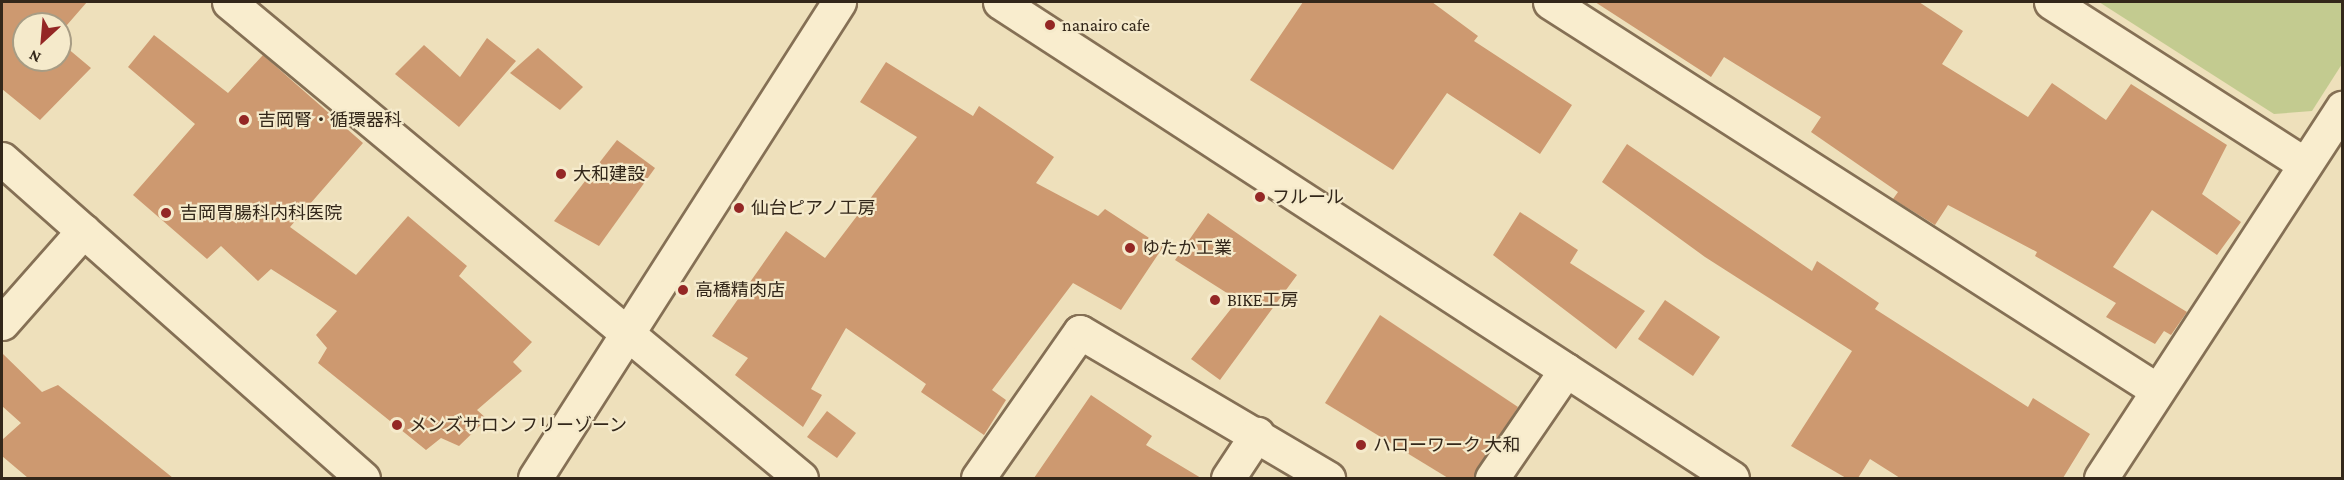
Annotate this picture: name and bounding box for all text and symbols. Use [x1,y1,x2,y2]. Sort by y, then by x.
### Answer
north arrow [12,12,72,72]
place label: nanairo cafe [1062,14,1150,36]
marker: nanairo cafe [1043,18,1057,32]
text: N [26,47,43,67]
place label: 吉岡腎・循環器科 [258,109,402,131]
marker: 吉岡腎・循環器科 [235,111,253,129]
place label: 大和建設 [573,163,645,185]
marker: 大和建設 [554,167,568,181]
place label: フルール [1272,186,1344,208]
marker: フルール [1253,190,1267,204]
place label: 仙台ピアノ工房 [751,197,877,219]
marker: 仙台ピアノ工房 [732,201,746,215]
place label: 吉岡胃腸科内科医院 [180,202,342,224]
marker: 吉岡胃腸科内科医院 [157,204,175,222]
place label: ゆたか工業 [1142,237,1232,259]
marker: ゆたか工業 [1123,241,1137,255]
place label: 高橋精肉店 [695,279,785,301]
marker: 高橋精肉店 [676,283,690,297]
place label: BIKE工房 [1227,289,1298,311]
marker: BIKE工房 [1208,293,1222,307]
place label: メンズサロン フリーゾーン [409,414,628,436]
marker: メンズサロン フリーゾーン [390,418,404,432]
place label: ハローワーク 大和 [1373,434,1520,456]
marker: ハローワーク 大和 [1354,438,1368,452]

